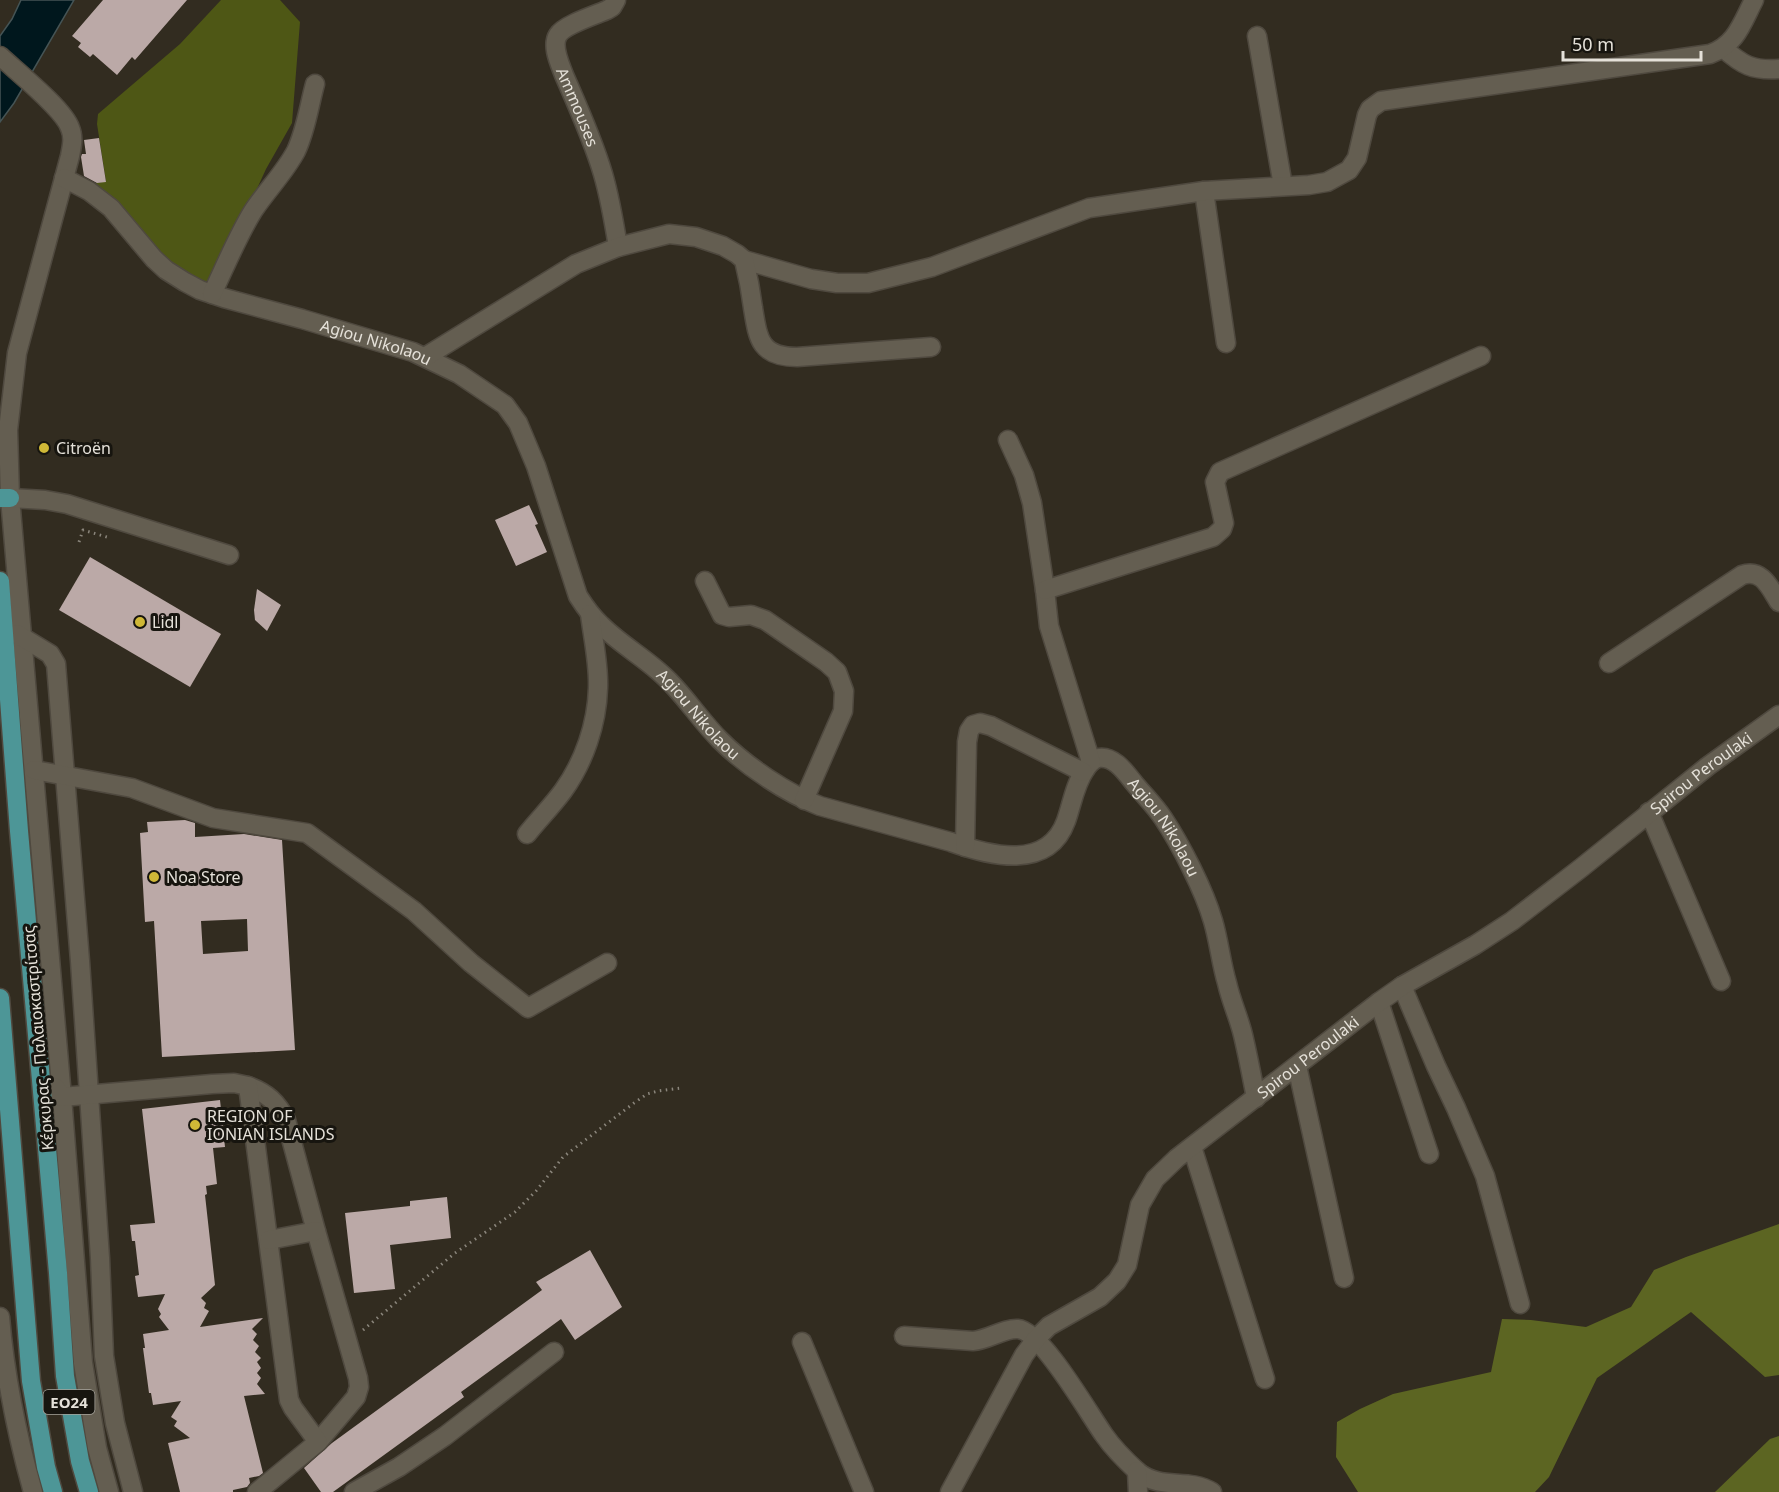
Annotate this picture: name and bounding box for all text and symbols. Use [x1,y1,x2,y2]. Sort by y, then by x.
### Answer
scale bar [1563,24,1701,62]
text: 50 m [1572,32,1614,56]
street label: Ammouses [551,64,604,150]
street label: Agiou Nikolaou [318,314,435,370]
place label: Citroën [56,437,111,459]
marker: Citroën [37,441,51,455]
place label: Lidl [152,611,178,633]
marker: Lidl [133,615,147,629]
street label: Agiou Nikolaou [652,664,745,765]
street label: Spirou Peroulaki [1645,727,1757,819]
street label: Agiou Nikolaou [1123,773,1205,880]
place label: Noa Store [166,866,241,888]
marker: Noa Store [147,870,161,884]
street label: Κέρκυρας - Παλαιοκαστρίτσας [17,925,59,1151]
street label: Spirou Peroulaki [1252,1011,1363,1103]
place label: REGION OF IONIAN ISLANDS [207,1105,335,1145]
marker: REGION OF IONIAN ISLANDS [188,1118,202,1132]
road number: ΕΟ24 [44,1390,94,1414]

